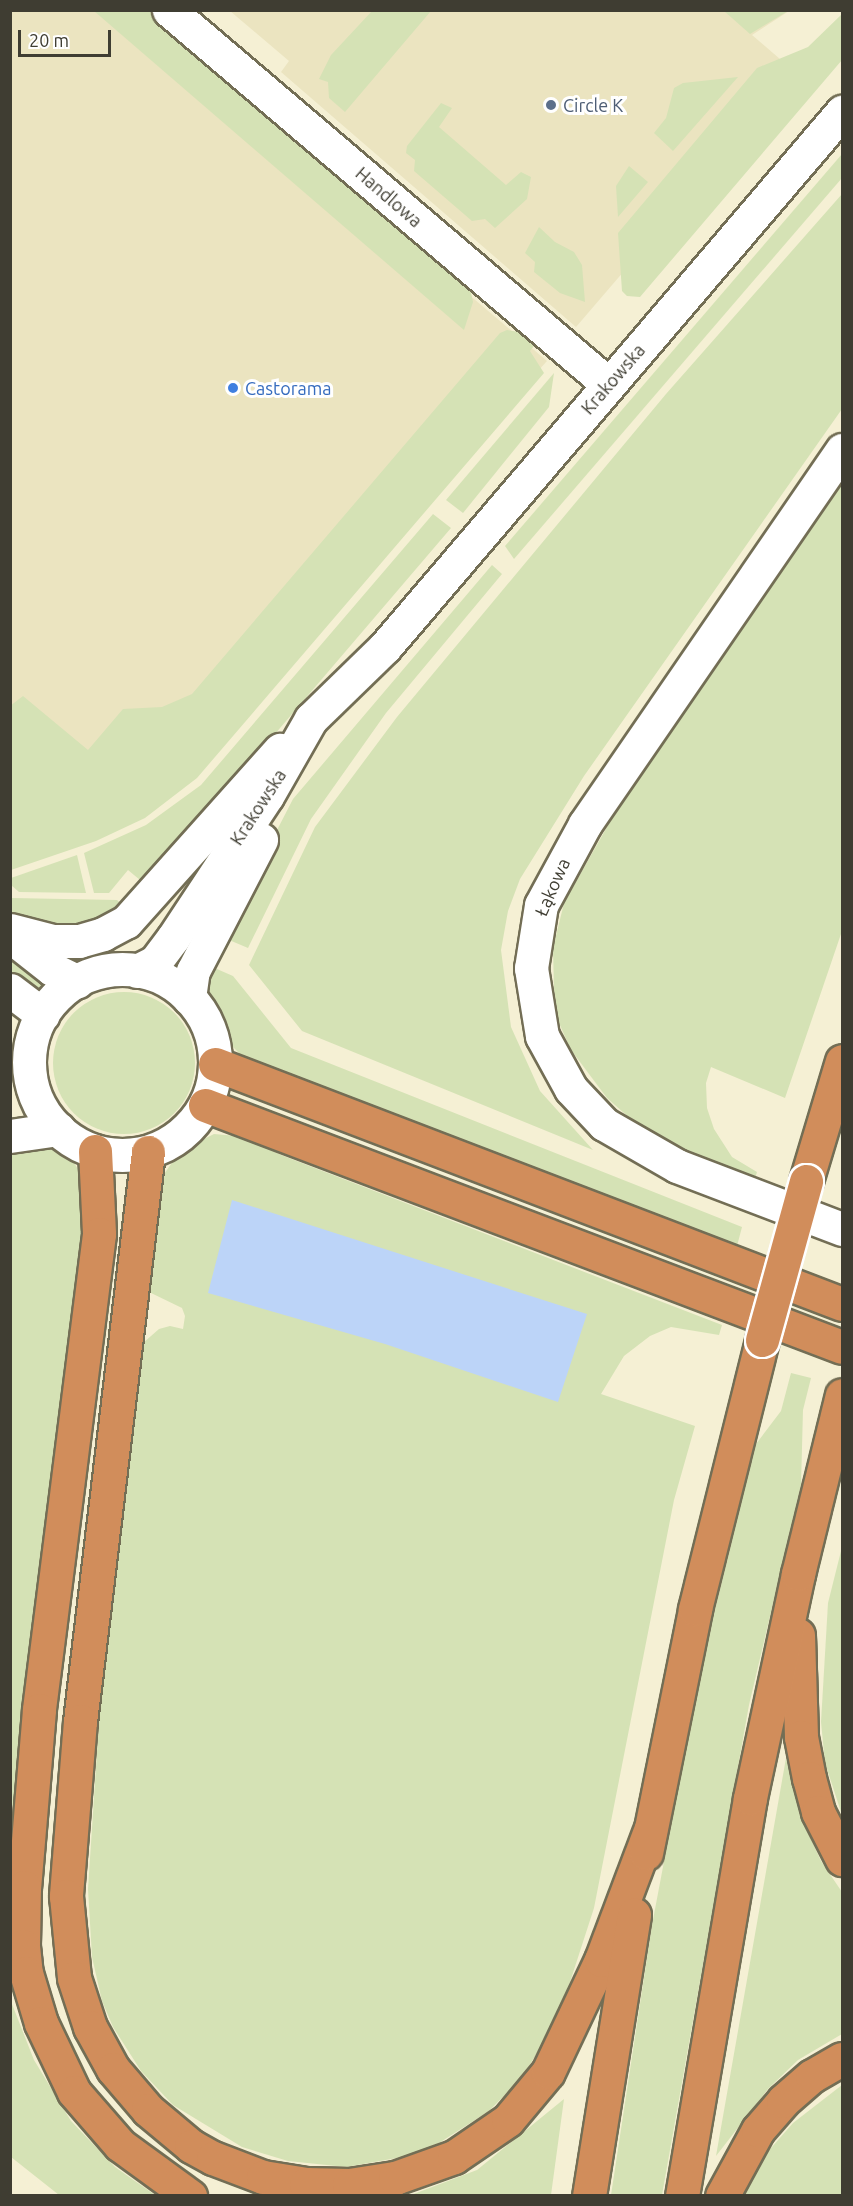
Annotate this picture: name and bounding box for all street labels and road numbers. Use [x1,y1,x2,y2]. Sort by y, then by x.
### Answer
street label: Handlowa [351,162,427,232]
street label: Krakowska [577,339,649,419]
street label: Krakowska [225,765,291,849]
street label: Łąkowa [530,855,574,919]

